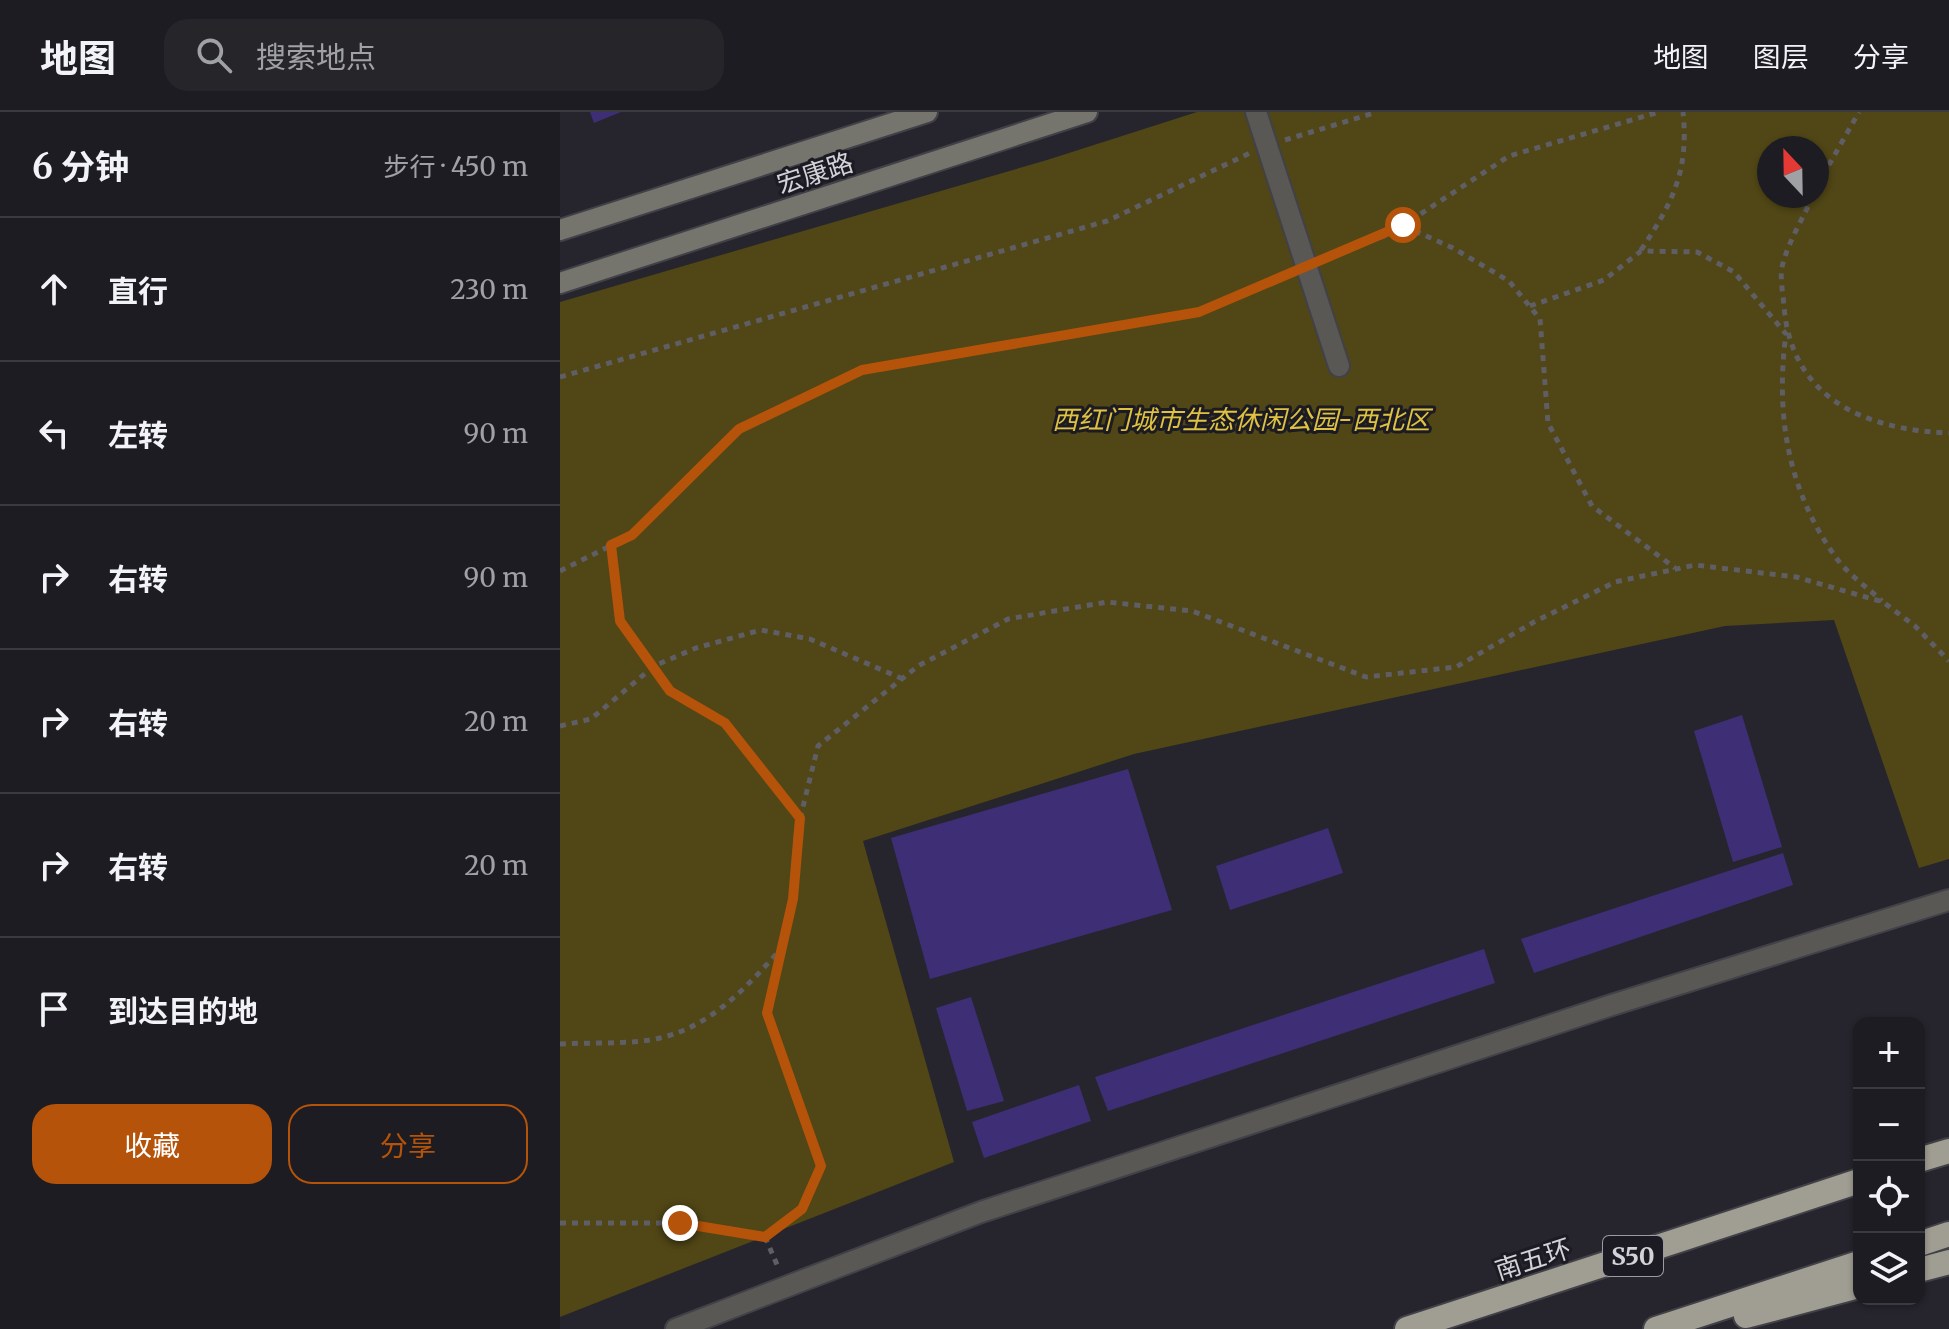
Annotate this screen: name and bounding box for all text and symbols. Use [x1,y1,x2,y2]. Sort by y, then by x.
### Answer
search box [164,19,724,91]
icon: search [192,33,236,77]
text: 地图 [40,35,116,82]
text: 搜索地点 [256,38,376,76]
text: 地图 [1653,39,1709,75]
text: 图层 [1753,39,1809,75]
text: 分享 [1853,39,1909,75]
north arrow [1757,136,1829,208]
street label: 宏康路 [773,145,857,201]
text: 6 分钟 [32,146,129,188]
text: 步行 · 450 m [383,150,528,183]
route start [1385,207,1421,243]
icon: ahead [32,267,76,311]
text: 直行 [108,272,168,310]
text: 230 m [450,273,528,306]
park label: 西红门城市生态休闲公园-西北区 [1052,403,1434,436]
icon: left [32,411,76,455]
text: 左转 [108,416,168,454]
text: 90 m [464,417,528,450]
icon: right [32,555,76,599]
text: 右转 [108,560,168,598]
text: 90 m [464,561,528,594]
icon: right [32,699,76,743]
text: 右转 [108,704,168,742]
text: 20 m [464,705,528,738]
icon: right [32,843,76,887]
text: 右转 [108,848,168,886]
text: 20 m [464,849,528,882]
icon: arrive [32,987,76,1031]
text: 到达目的地 [108,992,258,1030]
map controls [1853,1017,1925,1305]
button: + [1853,1017,1925,1089]
button: − [1853,1089,1925,1161]
button: 收藏 [32,1104,272,1184]
button: 分享 [288,1104,528,1184]
button: locate [1853,1161,1925,1233]
route end [662,1205,698,1241]
street label: 南五环 [1491,1231,1575,1287]
button: layers [1853,1233,1925,1305]
road number: S50 [1603,1236,1663,1276]

